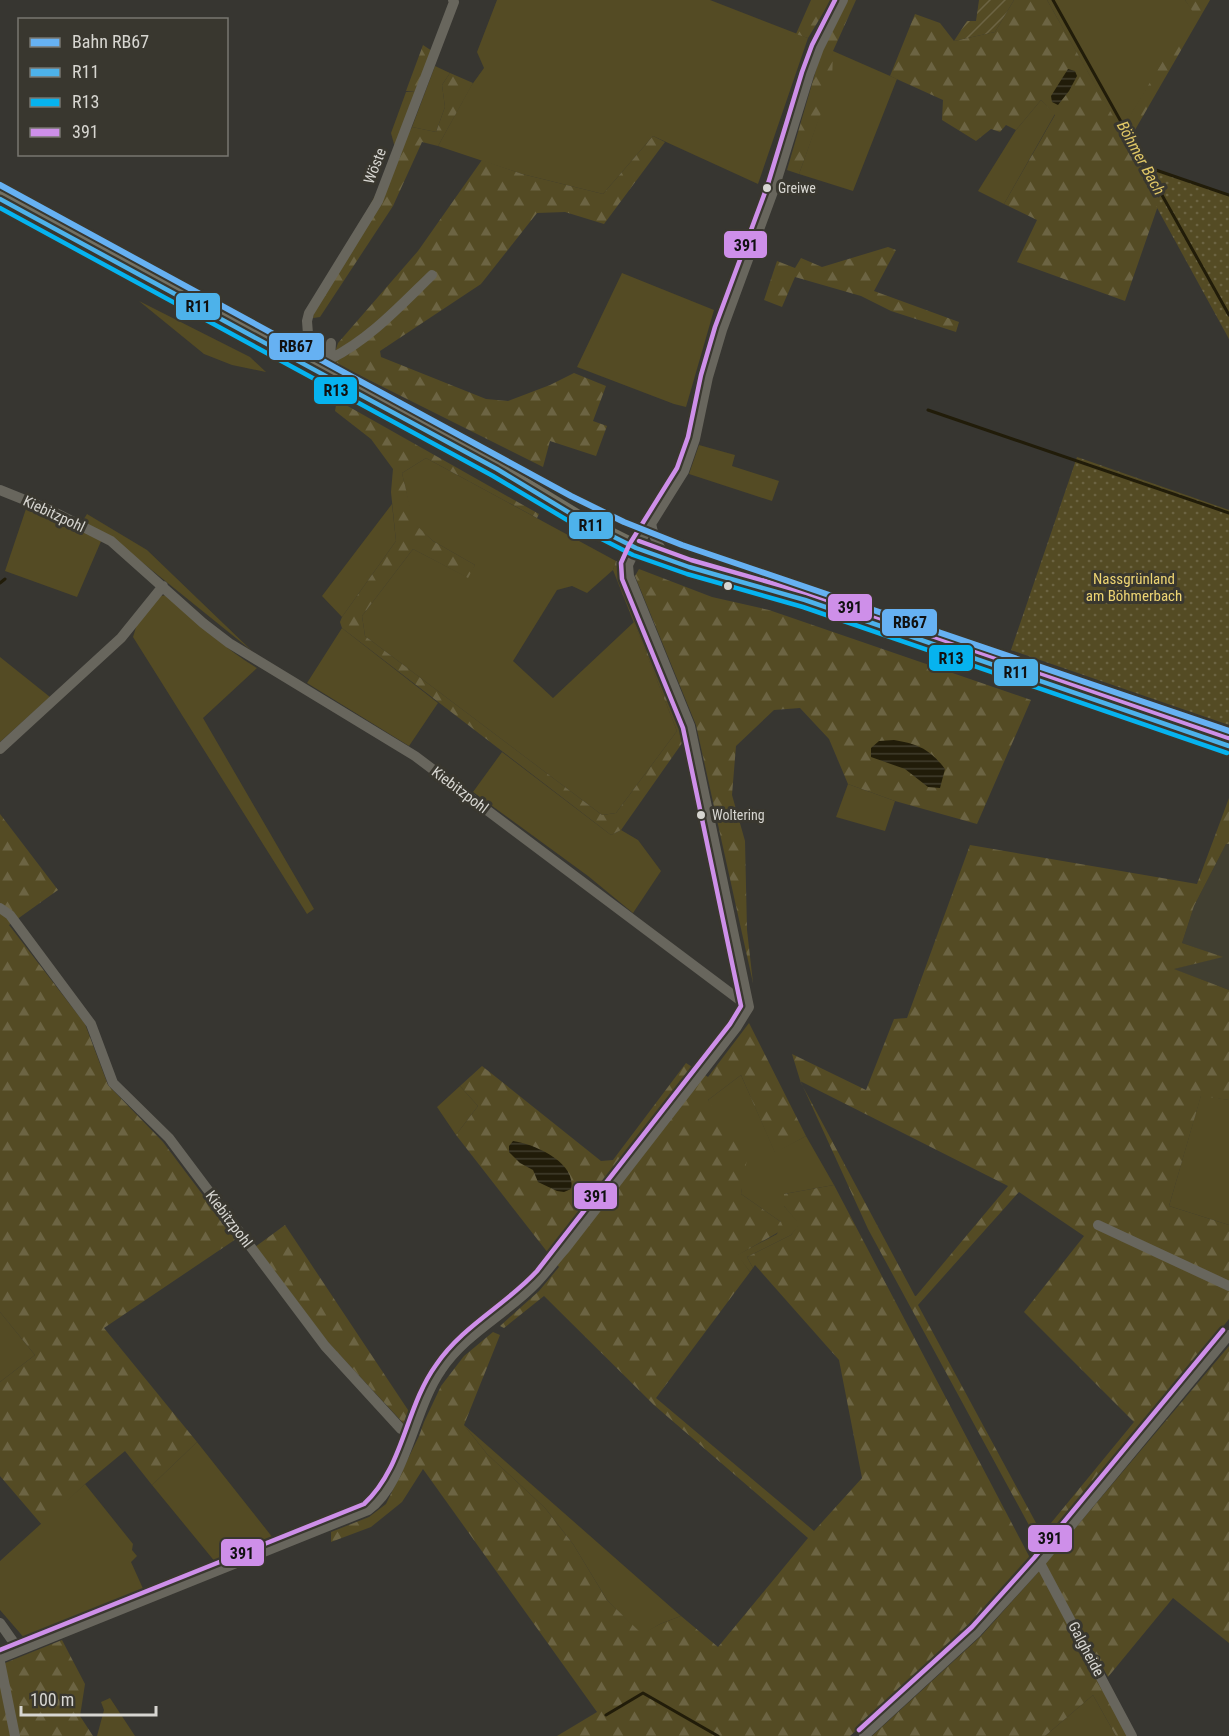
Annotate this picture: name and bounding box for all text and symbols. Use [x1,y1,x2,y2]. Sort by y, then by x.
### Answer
legend [18,18,228,156]
text: Bahn RB67 [72,31,149,52]
text: R11 [72,61,99,82]
text: R13 [72,91,99,112]
water label: Böhmer Bach [1113,118,1169,198]
text: 391 [72,121,99,142]
street label: Wöste [360,145,390,187]
place label: Greiwe [778,180,816,196]
marker: Greiwe [761,182,773,194]
line badge: 391 [723,230,768,259]
text: 391 [734,236,758,255]
line badge: R11 [175,292,221,321]
text: R11 [185,297,211,316]
line badge: RB67 [268,332,325,361]
text: RB67 [279,337,313,356]
line badge: R13 [313,376,358,405]
text: R13 [323,381,349,400]
street label: Kiebitzpohl [20,492,88,536]
line badge: R11 [568,511,614,540]
text: R11 [578,516,604,535]
park label: Nassgrünland am Böhmerbach [1086,570,1182,605]
unlabelled marker [722,580,734,592]
line badge: 391 [827,593,873,622]
text: 391 [838,598,862,617]
line badge: RB67 [881,608,938,637]
text: RB67 [893,613,927,632]
line badge: R13 [928,644,974,672]
text: R13 [938,649,964,668]
line badge: R11 [993,658,1039,687]
text: R11 [1003,663,1029,682]
street label: Kiebitzpohl [428,763,492,817]
place label: Woltering [712,807,765,823]
marker: Woltering [695,809,707,821]
line badge: 391 [573,1182,618,1210]
street label: Kiebitzpohl [202,1187,256,1251]
text: 391 [584,1187,608,1206]
line badge: 391 [1027,1524,1073,1553]
text: 391 [1038,1529,1062,1548]
line badge: 391 [220,1538,265,1567]
text: 391 [230,1544,254,1563]
street label: Galgheide [1064,1619,1108,1679]
scale bar [21,1679,156,1717]
text: 100 m [30,1689,74,1710]

